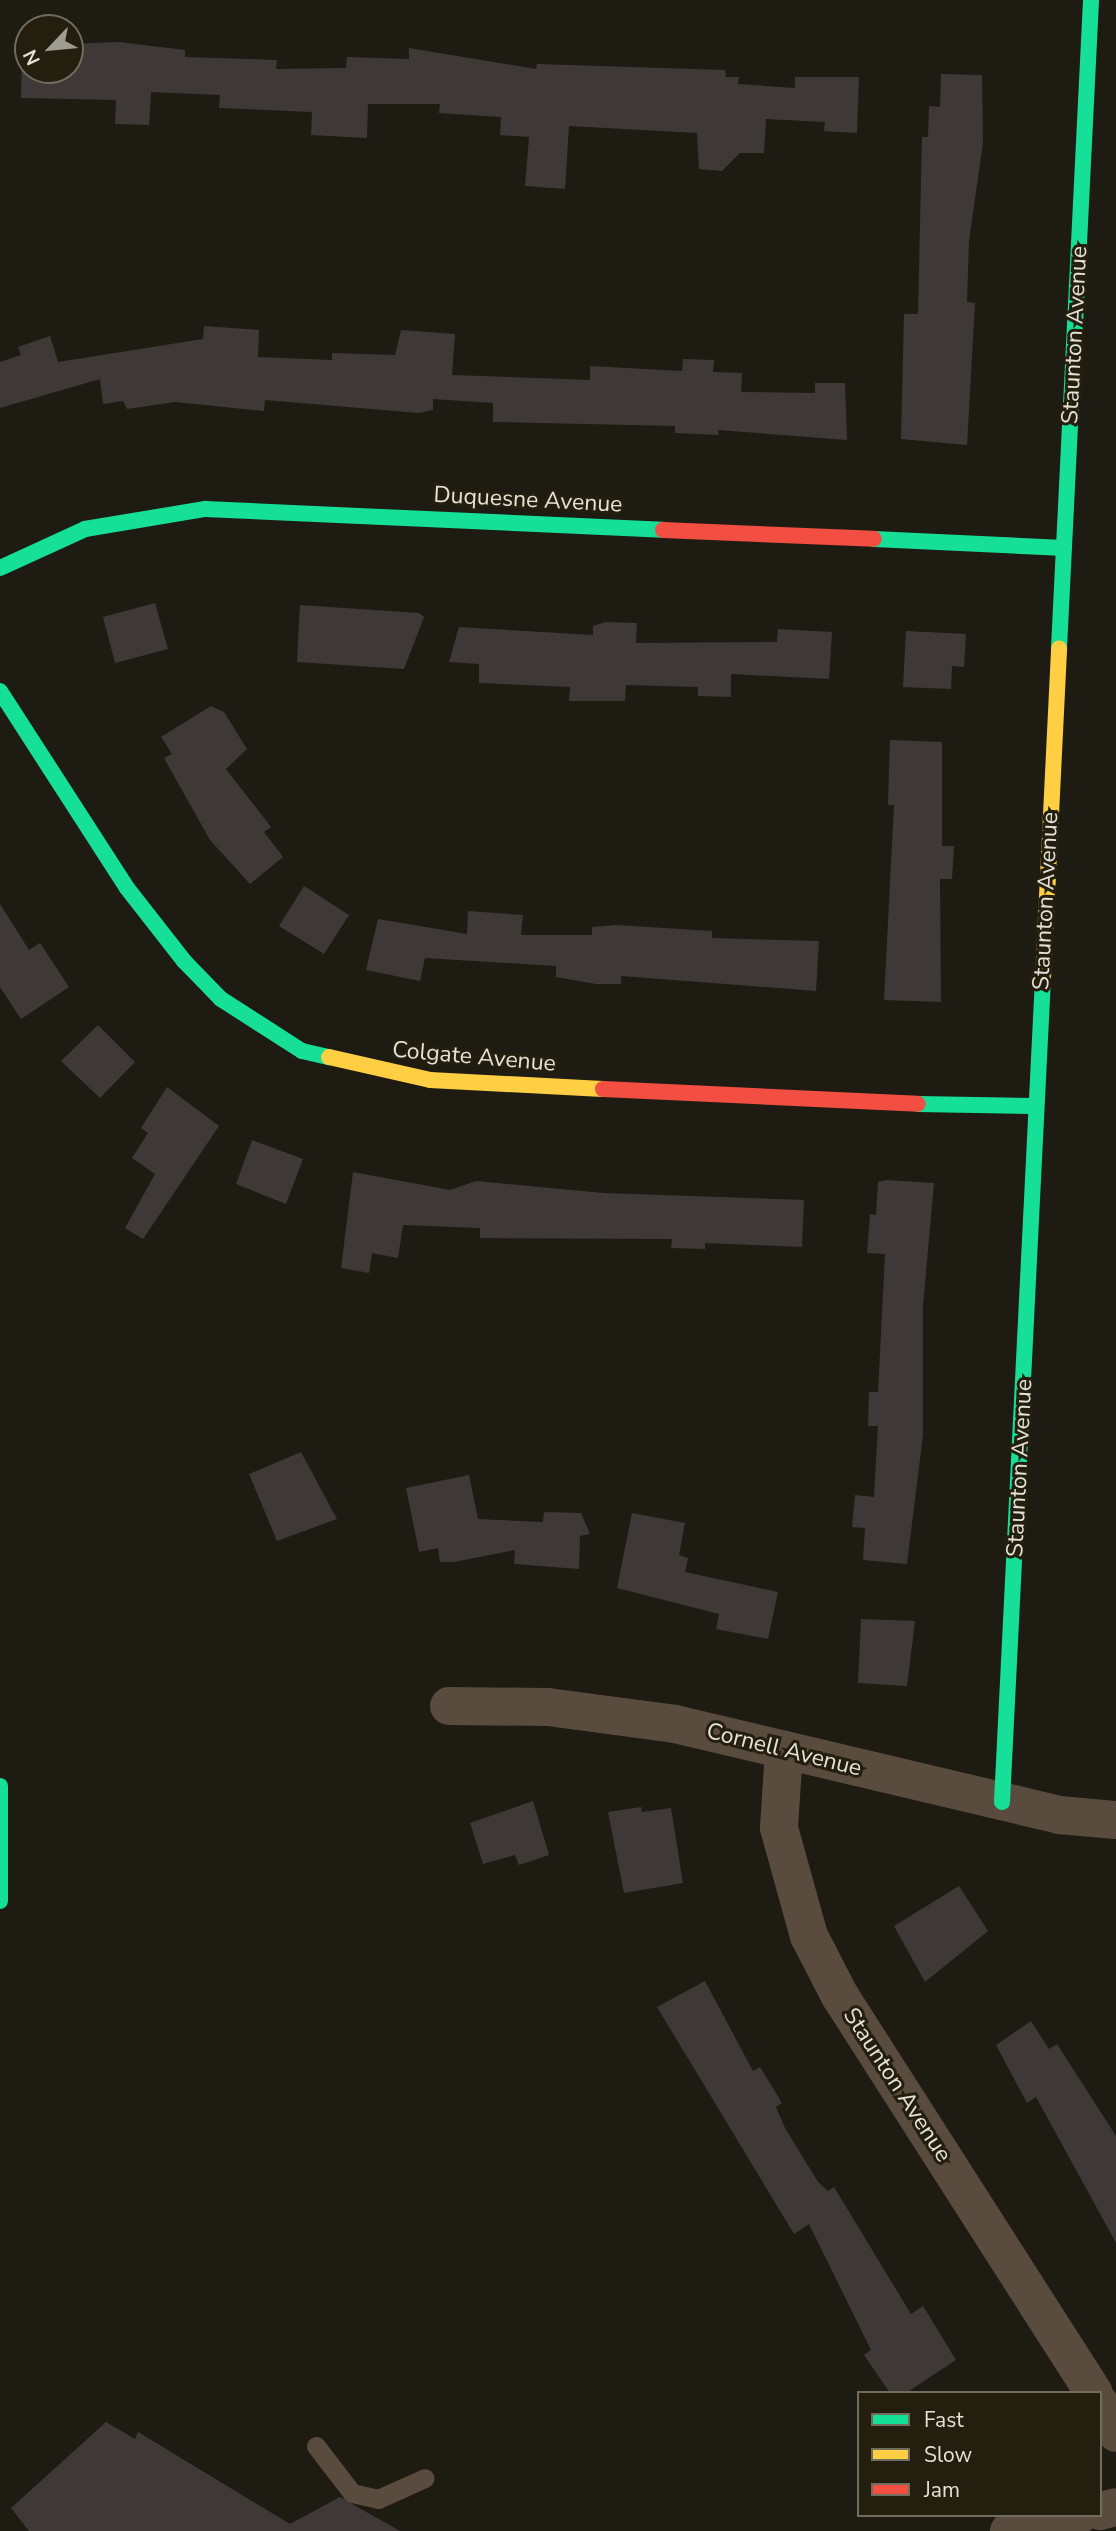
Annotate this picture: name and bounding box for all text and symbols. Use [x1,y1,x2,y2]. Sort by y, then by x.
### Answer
north arrow [14,14,84,84]
text: N [17,45,47,69]
street label: Staunton Avenue [1057,245,1093,425]
street label: Duquesne Avenue [433,481,623,519]
street label: Staunton Avenue [1028,811,1064,991]
street label: Colgate Avenue [391,1036,557,1078]
street label: Staunton Avenue [1002,1378,1038,1558]
street label: Cornell Avenue [704,1717,864,1783]
street label: Staunton Avenue [837,2003,957,2167]
legend [857,2391,1102,2517]
text: Fast [924,2406,964,2434]
text: Slow [924,2441,972,2469]
text: Jam [924,2476,960,2504]

